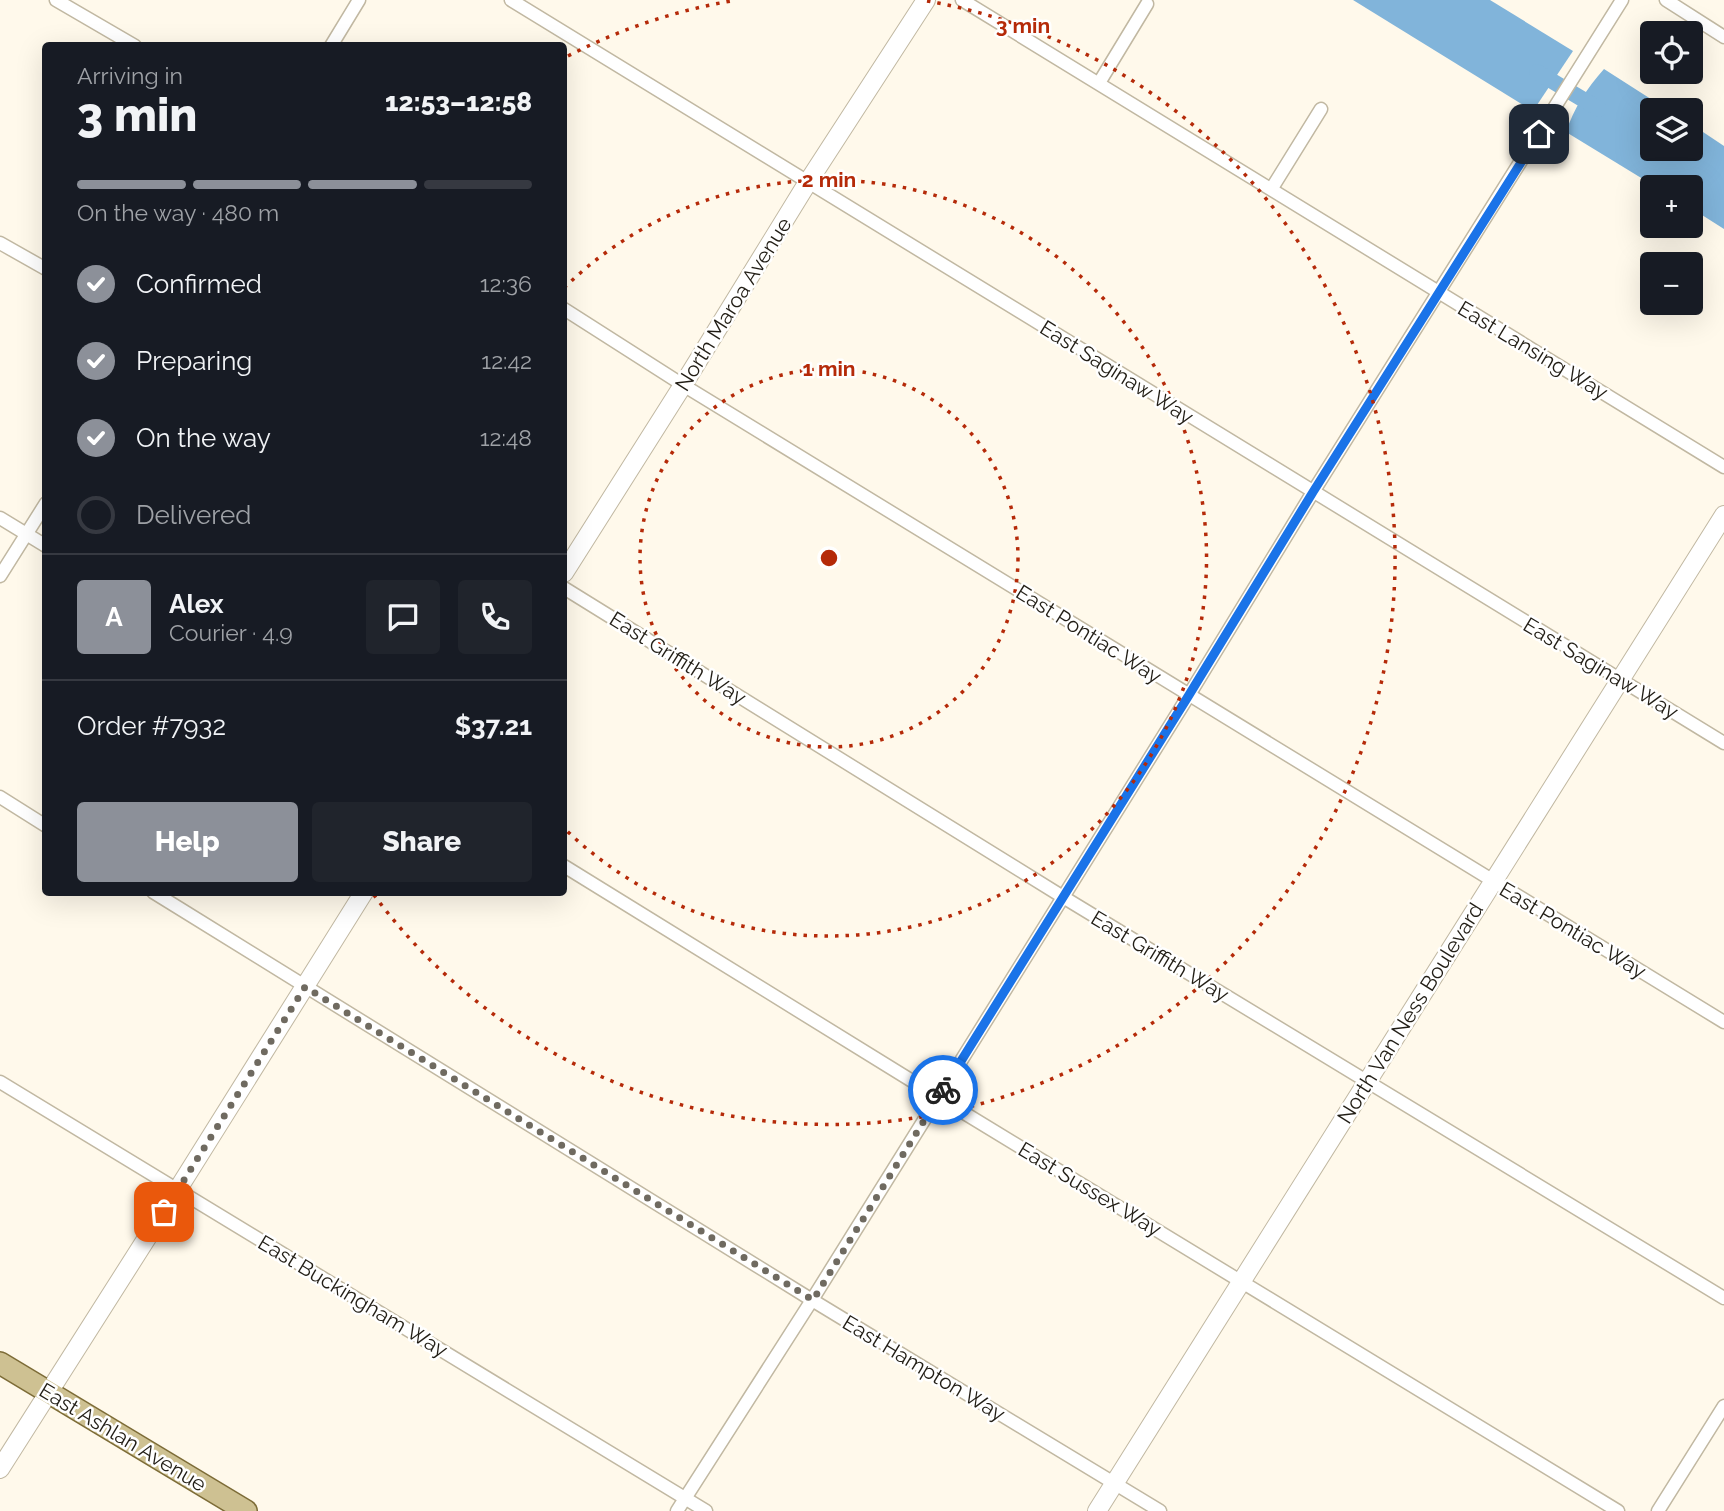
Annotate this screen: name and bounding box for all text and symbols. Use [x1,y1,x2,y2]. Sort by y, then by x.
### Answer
text: 3 min [996,13,1050,38]
map controls [1640,21,1703,315]
button: locate [1640,21,1703,84]
text: Arriving in [77,62,183,89]
text: 12:53–12:58 [385,87,532,117]
text: 3 min [77,88,197,142]
button: layers [1640,98,1703,161]
pin [1509,104,1569,164]
icon: home [1520,115,1558,153]
text: 2 min [802,167,856,192]
button: + [1640,175,1703,238]
text: On the way · 480 m [77,199,279,226]
street label: North Maroa Avenue [669,213,797,395]
button: − [1640,252,1703,315]
icon: check [77,265,115,303]
text: Confirmed [136,269,262,299]
text: 12:36 [480,270,532,297]
street label: East Lansing Way [1453,295,1613,405]
street label: East Saginaw Way [1036,315,1198,429]
icon: check [77,342,115,380]
text: Preparing [136,346,252,376]
text: 12:42 [481,347,532,374]
text: 1 min [802,356,856,381]
icon: check [77,419,115,457]
text: On the way [136,423,271,453]
text: 12:48 [480,424,532,451]
text: Delivered [136,500,251,530]
centre of rings [817,546,841,570]
street label: East Pontiac Way [1012,579,1166,689]
button: chat [366,580,440,654]
button: phone [458,580,532,654]
text: Alex [169,589,224,619]
text: A [105,602,123,632]
street label: East Griffith Way [605,606,751,710]
street label: East Saginaw Way [1519,612,1683,724]
text: Courier · 4.9 [169,619,293,646]
text: Order #7932 [77,711,226,741]
text: $37.21 [455,711,532,741]
button: Help [77,802,298,882]
button: Share [312,802,532,882]
street label: East Pontiac Way [1495,876,1651,984]
street label: North Van Ness Boulevard [1332,898,1488,1128]
street label: East Griffith Way [1087,905,1233,1007]
courier [908,1055,978,1125]
icon: bike [924,1071,962,1109]
street label: East Sussex Way [1014,1136,1166,1242]
pin [134,1182,194,1242]
icon: bag [145,1193,183,1231]
street label: East Buckingham Way [254,1230,452,1362]
street label: East Hampton Way [838,1310,1010,1426]
street label: East Ashlan Avenue [35,1377,211,1497]

